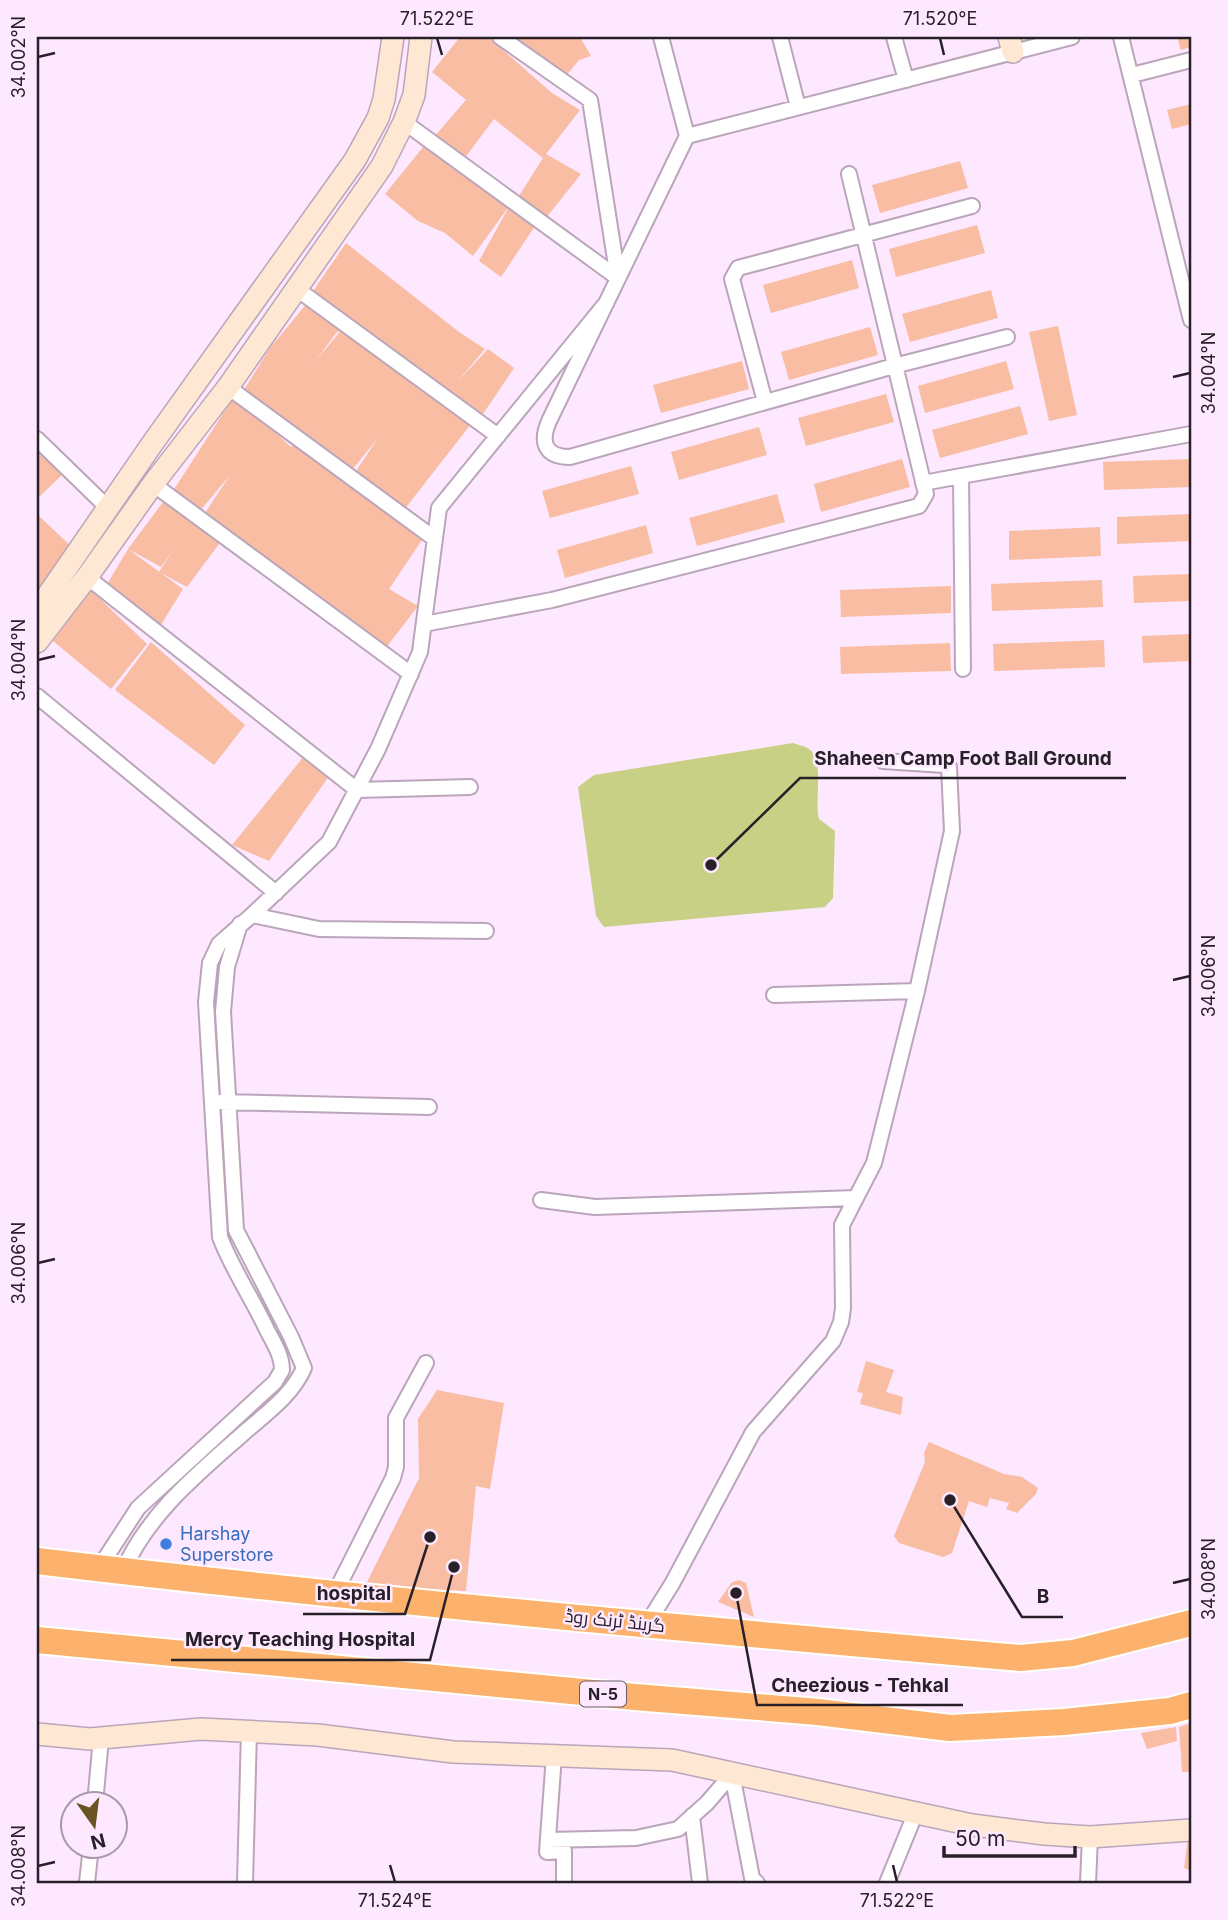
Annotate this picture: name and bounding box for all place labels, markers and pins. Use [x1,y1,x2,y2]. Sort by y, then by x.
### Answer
callout: Shaheen Camp Foot Ball Ground [800,738,1126,778]
place label: Harshay Superstore [180,1523,273,1565]
marker: Harshay Superstore [158,1536,174,1552]
callout: hospital [303,1574,405,1614]
callout: B [1022,1577,1063,1617]
callout: Mercy Teaching Hospital [171,1620,430,1660]
callout: Cheezious - Tehkal [757,1665,963,1705]

